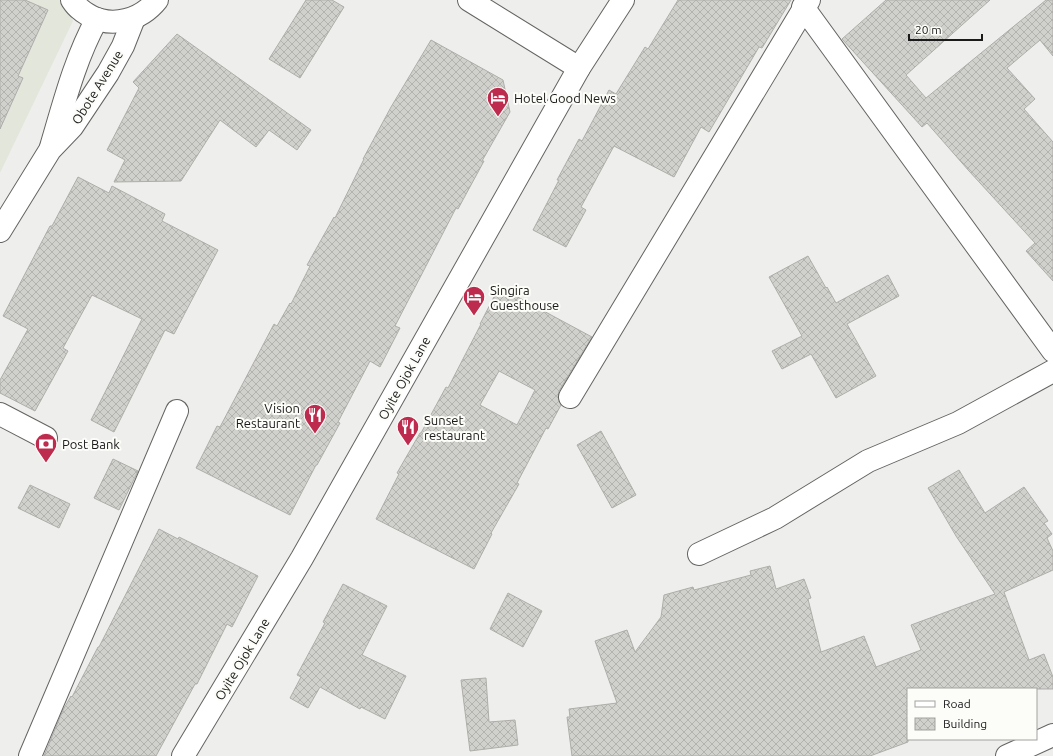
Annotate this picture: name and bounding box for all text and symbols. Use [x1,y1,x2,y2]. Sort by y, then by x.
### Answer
scale bar [909,16,982,42]
text: 20 m [915,23,942,36]
street label: Obote Avenue [69,48,125,126]
hotel icon: Hotel Good News [485,85,511,118]
place label: Hotel Good News [514,91,616,105]
place label: Singira Guesthouse [490,283,559,312]
hotel icon: Singira Guesthouse [461,284,487,317]
street label: Oyite Ojok Lane [375,334,433,422]
place label: Vision Restaurant [236,401,300,430]
restaurant icon: Vision Restaurant [302,402,328,435]
place label: Sunset restaurant [424,413,485,442]
restaurant icon: Sunset restaurant [395,414,421,447]
bank icon: Post Bank [33,431,59,464]
place label: Post Bank [62,437,120,451]
street label: Oyite Ojok Lane [212,616,272,702]
legend [907,688,1037,740]
text: Road [943,697,971,710]
text: Building [943,717,987,730]

